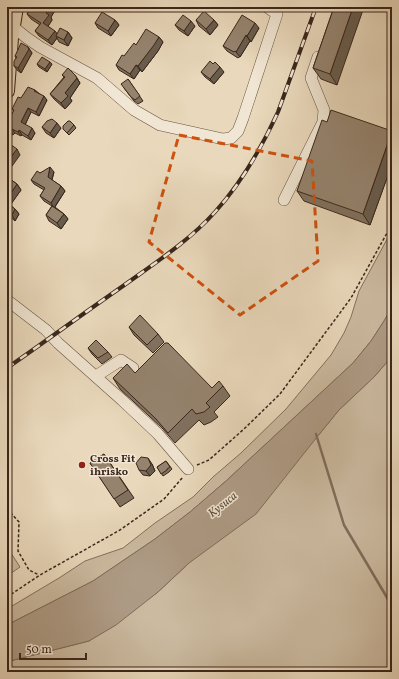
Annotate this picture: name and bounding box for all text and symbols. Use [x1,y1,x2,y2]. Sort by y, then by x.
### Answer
place label: Cross Fit ihrisko [90,452,135,480]
marker: Cross Fit ihrisko [77,460,87,470]
water label: Kysuca [205,488,241,522]
scale bar [20,635,86,661]
text: 50 m [26,642,52,658]

